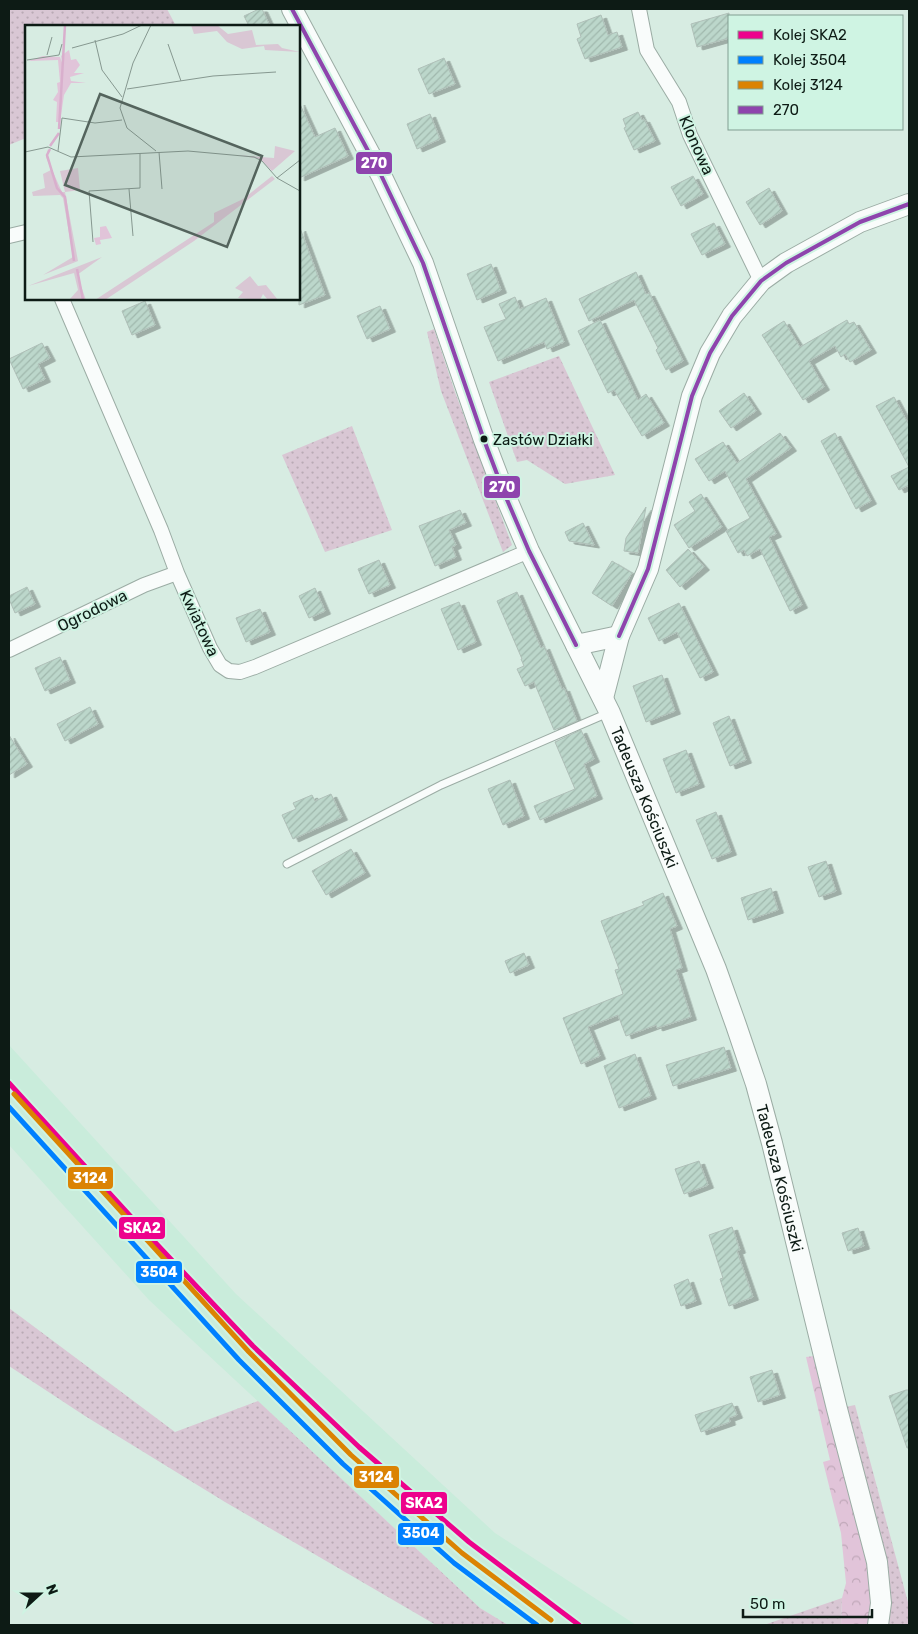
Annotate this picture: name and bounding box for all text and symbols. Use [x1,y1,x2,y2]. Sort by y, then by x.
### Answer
legend [728,15,903,130]
inset map [25,25,300,300]
text: Kolej SKA2 [773,26,847,44]
text: Kolej 3504 [773,51,846,69]
text: Kolej 3124 [773,76,843,94]
text: 270 [773,101,799,119]
street label: Klonowa [675,113,718,178]
line badge: 270 [355,151,393,175]
text: 270 [361,155,387,172]
place label: Zastów Działki [493,431,593,449]
marker: Zastów Działki [479,434,489,444]
line badge: 270 [483,475,521,499]
text: 270 [489,479,515,496]
street label: Ogrodowa [54,585,130,636]
street label: Kwiatowa [176,587,223,659]
street label: Tadeusza Kościuszki [607,724,682,871]
street label: Tadeusza Kościuszki [752,1102,807,1254]
line badge: 3124 [67,1166,114,1190]
text: 3124 [73,1170,108,1187]
line badge: SKA2 [118,1216,166,1240]
text: SKA2 [123,1220,161,1237]
line badge: 3504 [135,1260,183,1284]
text: 3504 [140,1264,178,1281]
line badge: 3124 [353,1465,400,1489]
text: 3124 [359,1469,394,1486]
line badge: SKA2 [400,1491,448,1515]
text: SKA2 [405,1495,443,1512]
line badge: 3504 [397,1522,445,1546]
text: 3504 [402,1525,440,1542]
north arrow [15,1569,65,1619]
text: N [42,1582,61,1597]
scale bar [743,1586,872,1618]
text: 50 m [750,1595,785,1613]

